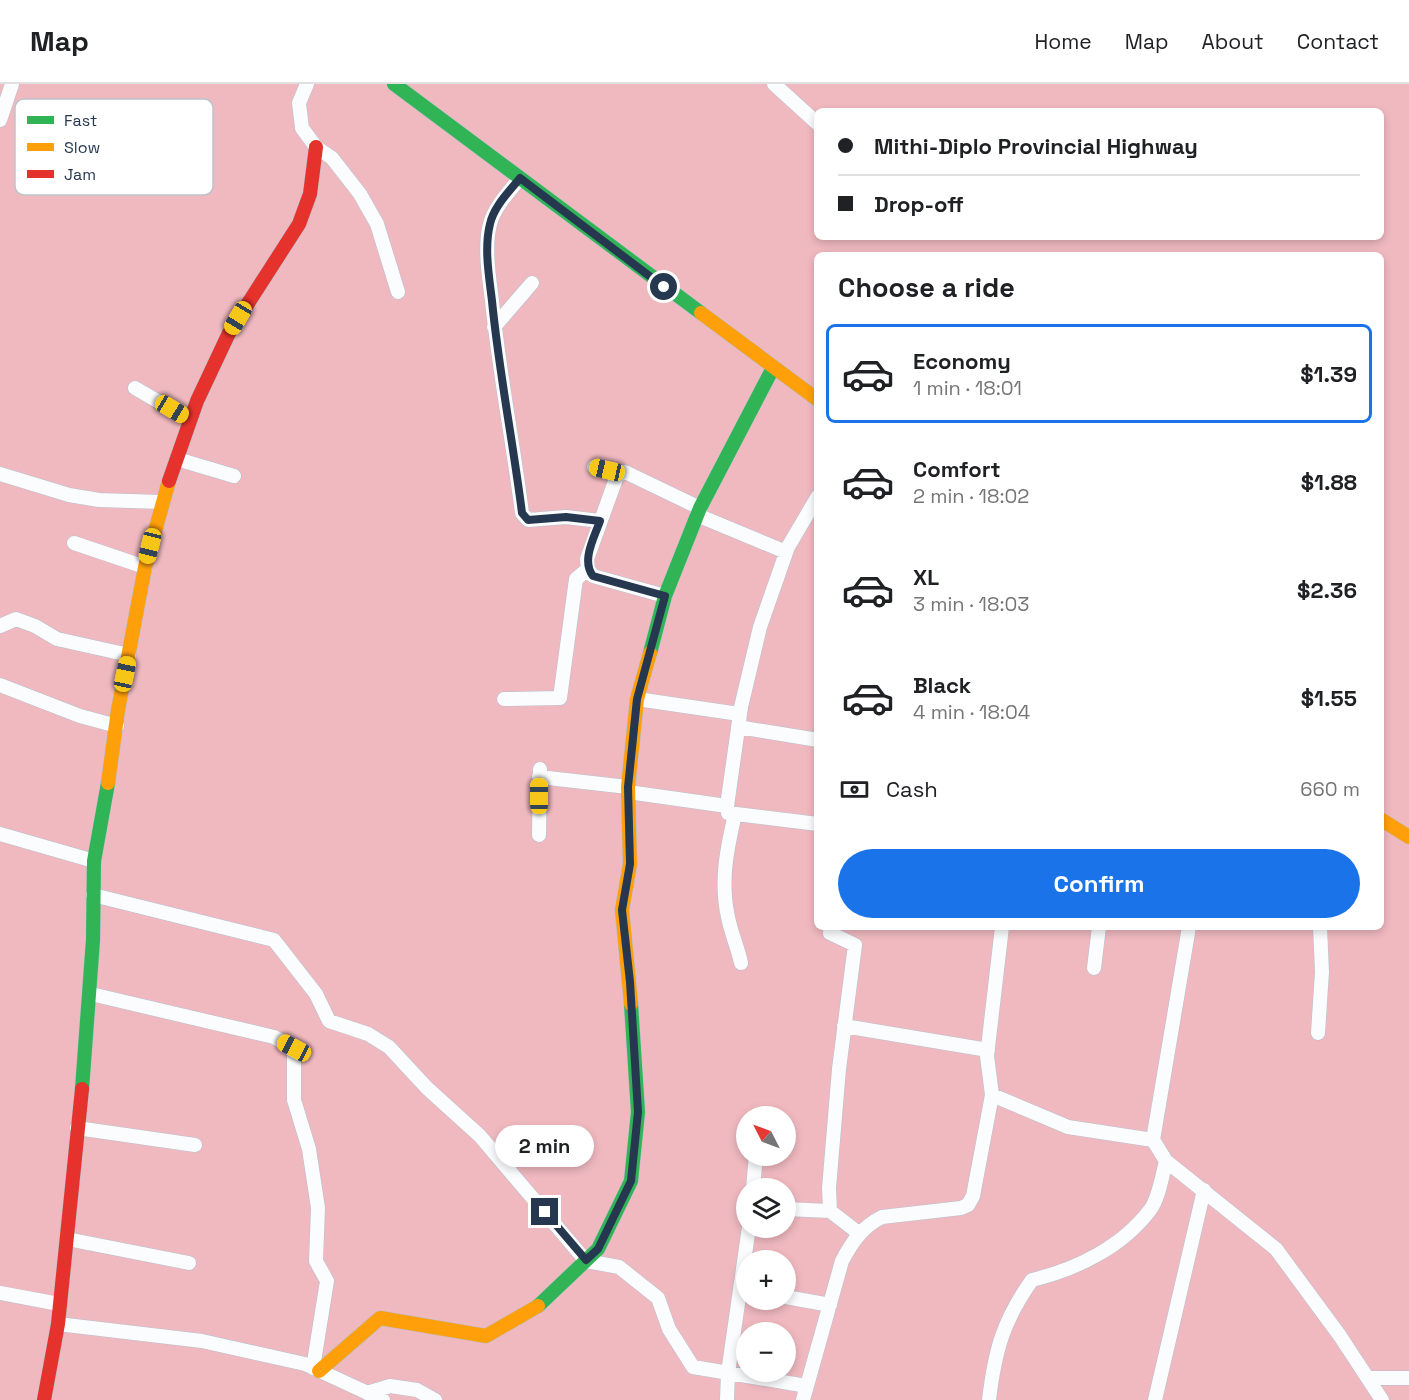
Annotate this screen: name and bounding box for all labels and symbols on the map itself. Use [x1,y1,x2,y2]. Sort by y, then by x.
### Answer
legend [15,99,213,195]
text: Fast [64,110,97,131]
text: Slow [64,137,100,158]
text: Jam [64,164,96,185]
route start [650,273,677,300]
car [221,298,255,338]
car [152,392,192,426]
car [587,457,627,483]
car [137,526,163,566]
car [112,655,138,693]
car [530,778,548,814]
car [274,1032,314,1064]
north arrow [736,1106,796,1166]
callout: 2 min [496,1125,594,1167]
route end [531,1198,558,1225]

